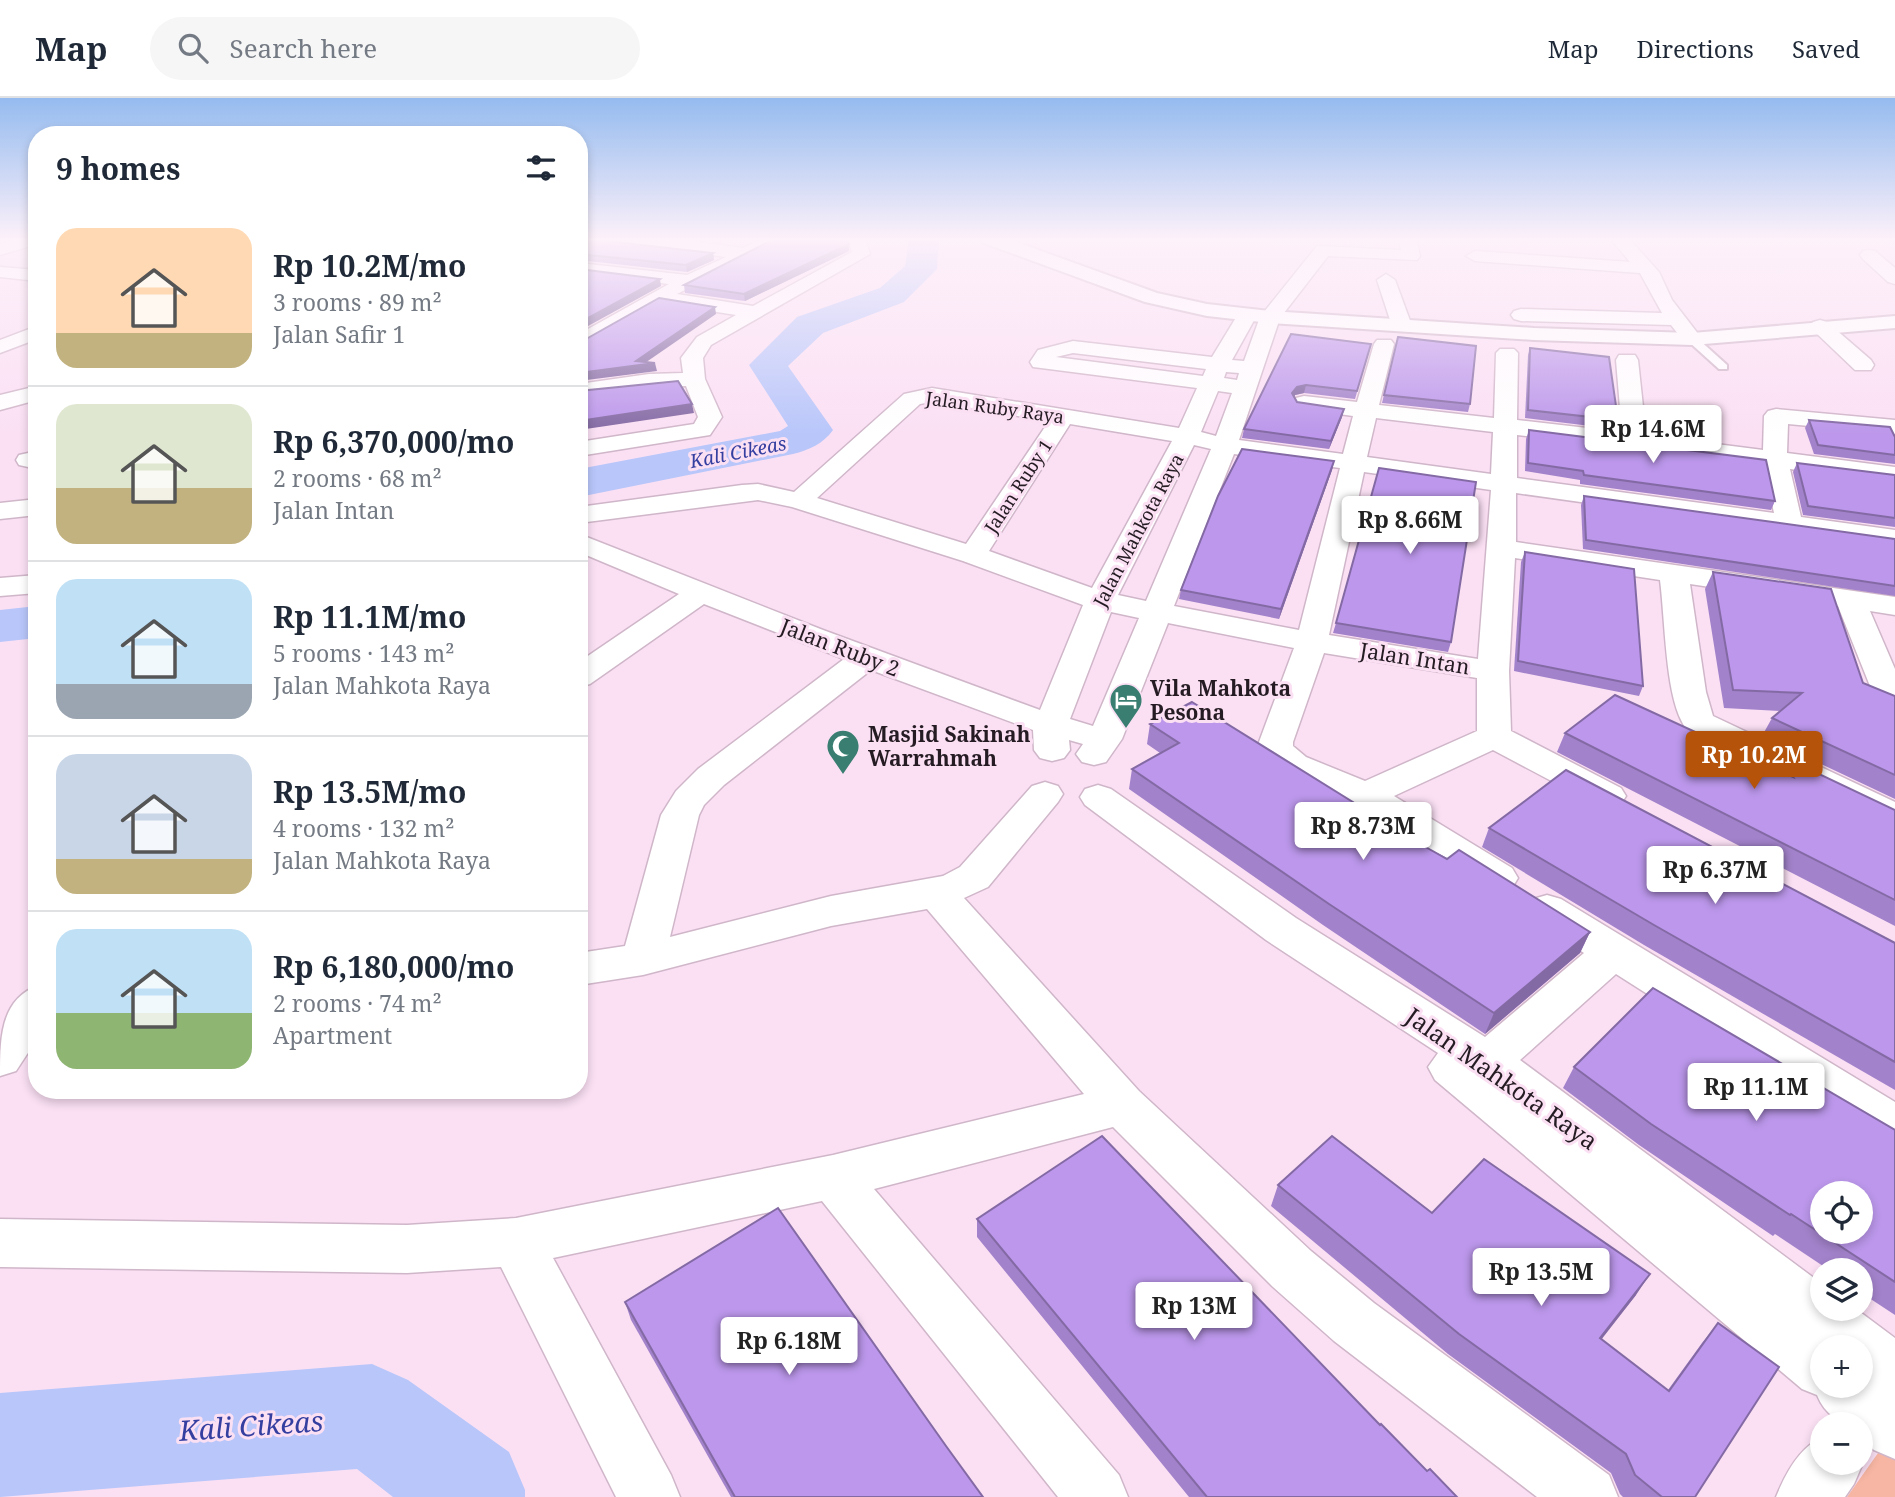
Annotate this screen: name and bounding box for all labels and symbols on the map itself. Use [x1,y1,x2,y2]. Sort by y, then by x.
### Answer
street label: Jalan Ruby Raya [923,385,1066,429]
pin: Rp 14.6M [1581,406,1725,465]
water label: Kali Cikeas [686,430,789,474]
street label: Jalan Ruby 1 [978,434,1057,538]
street label: Jalan Mahkota Raya [1087,449,1189,612]
pin: Rp 8.66M [1338,496,1482,556]
street label: Jalan Ruby 2 [776,611,904,683]
street label: Jalan Intan [1357,635,1472,680]
place label: Vila Mahkota Pesona [1150,674,1291,726]
hotel icon: Vila Mahkota Pesona [1107,681,1145,730]
place label: Masjid Sakinah Warrahmah [868,720,1031,772]
mosque icon: Masjid Sakinah Warrahmah [824,727,862,776]
pin: Rp 10.2M [1682,732,1826,791]
pin: Rp 8.73M [1291,802,1435,862]
pin: Rp 6.37M [1643,846,1787,906]
street label: Jalan Mahkota Raya [1399,999,1605,1157]
pin: Rp 11.1M [1684,1063,1828,1123]
pin: Rp 13.5M [1469,1248,1613,1308]
pin: Rp 13M [1137,1282,1251,1342]
pin: Rp 6.18M [717,1318,861,1377]
water label: Kali Cikeas [177,1401,324,1449]

